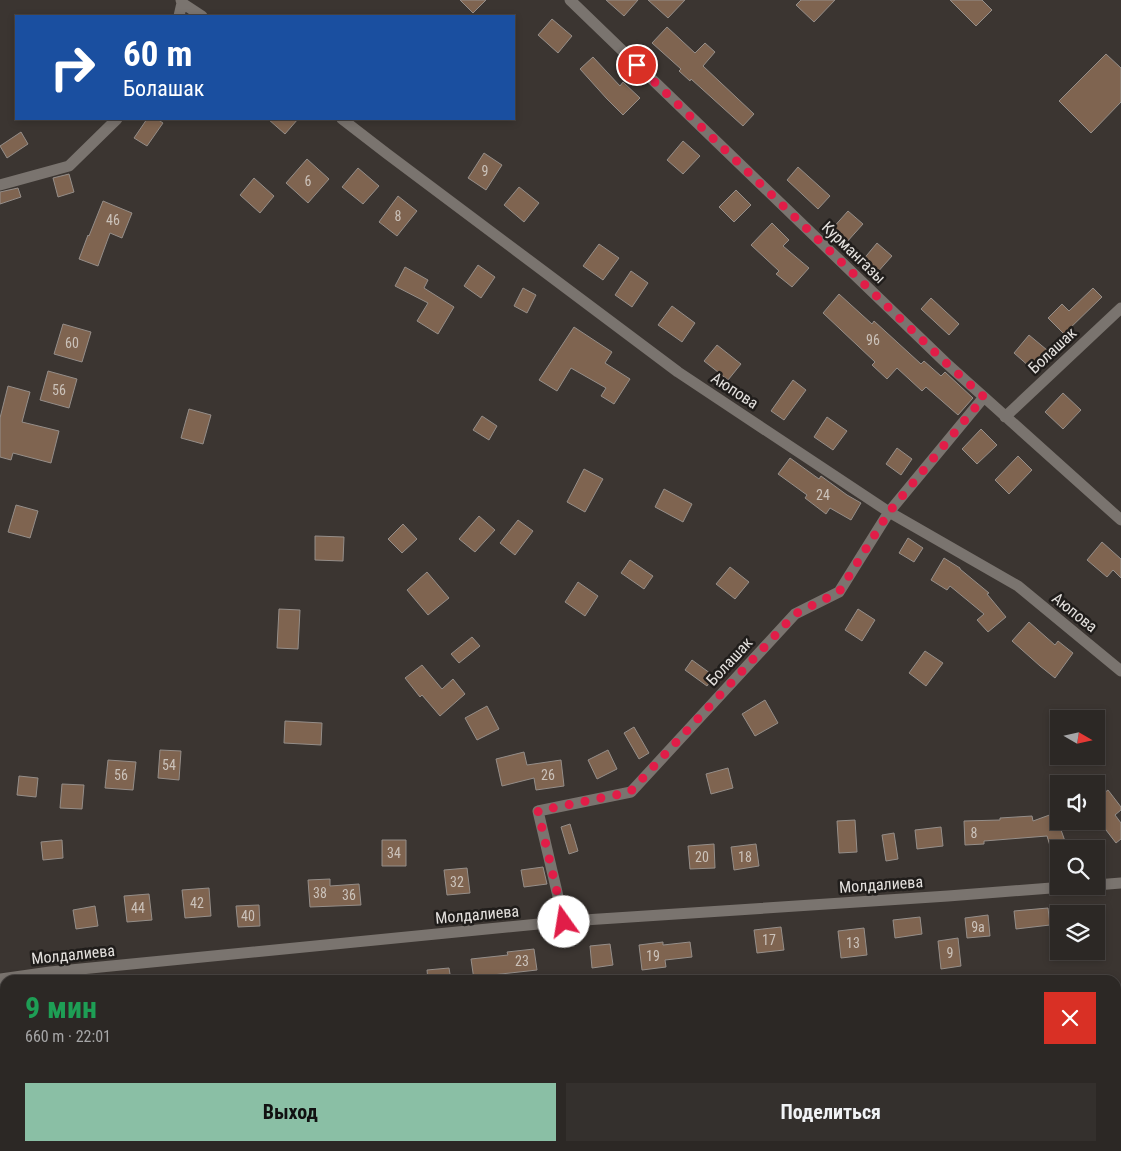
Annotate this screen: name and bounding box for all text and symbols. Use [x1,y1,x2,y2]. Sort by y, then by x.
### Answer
text: 60 m [123,34,192,75]
icon: right [40,35,105,100]
pin [616,44,658,86]
icon: arrive [623,51,651,79]
text: Болашак [123,76,204,101]
house number: 9 [482,163,488,179]
house number: 6 [305,173,312,189]
house number: 8 [395,208,402,224]
house number: 46 [106,212,120,228]
street label: Курмангазы [818,217,889,287]
street label: Болашак [1024,323,1081,377]
house number: 96 [866,332,880,348]
house number: 60 [65,335,79,351]
street label: Аюпова [708,368,762,413]
house number: 56 [52,382,66,398]
house number: 24 [816,487,830,503]
street label: Аюпова [1048,589,1101,636]
street label: Болашак [702,633,757,689]
north arrow [1050,710,1105,765]
map controls [1050,710,1105,960]
house number: 54 [162,757,176,773]
house number: 56 [114,767,128,783]
house number: 26 [541,767,555,783]
button: sound [1050,775,1105,830]
house number: 8 [971,825,978,841]
button: search [1050,840,1105,895]
house number: 34 [387,845,401,861]
house number: 20 [695,849,709,865]
house number: 18 [738,849,752,865]
street label: Молдалиева [839,872,924,897]
house number: 32 [450,874,464,890]
house number: 38 [313,885,327,901]
house number: 36 [342,887,356,903]
house number: 42 [190,895,204,911]
position arrow [537,895,589,947]
house number: 44 [131,900,145,916]
street label: Молдалиева [434,901,520,928]
button: layers [1050,905,1105,960]
house number: 40 [241,908,255,924]
house number: 9а [971,919,985,935]
house number: 17 [762,932,776,948]
house number: 13 [846,935,860,951]
street label: Молдалиева [30,941,116,968]
house number: 9 [947,945,953,961]
house number: 19 [646,948,660,964]
house number: 23 [515,953,529,969]
text: 9 мин [25,990,97,1025]
button: close [1044,992,1096,1044]
text: 660 m · 22:01 [25,1027,111,1046]
button: Выход [25,1083,556,1141]
button: Поделиться [566,1083,1096,1141]

